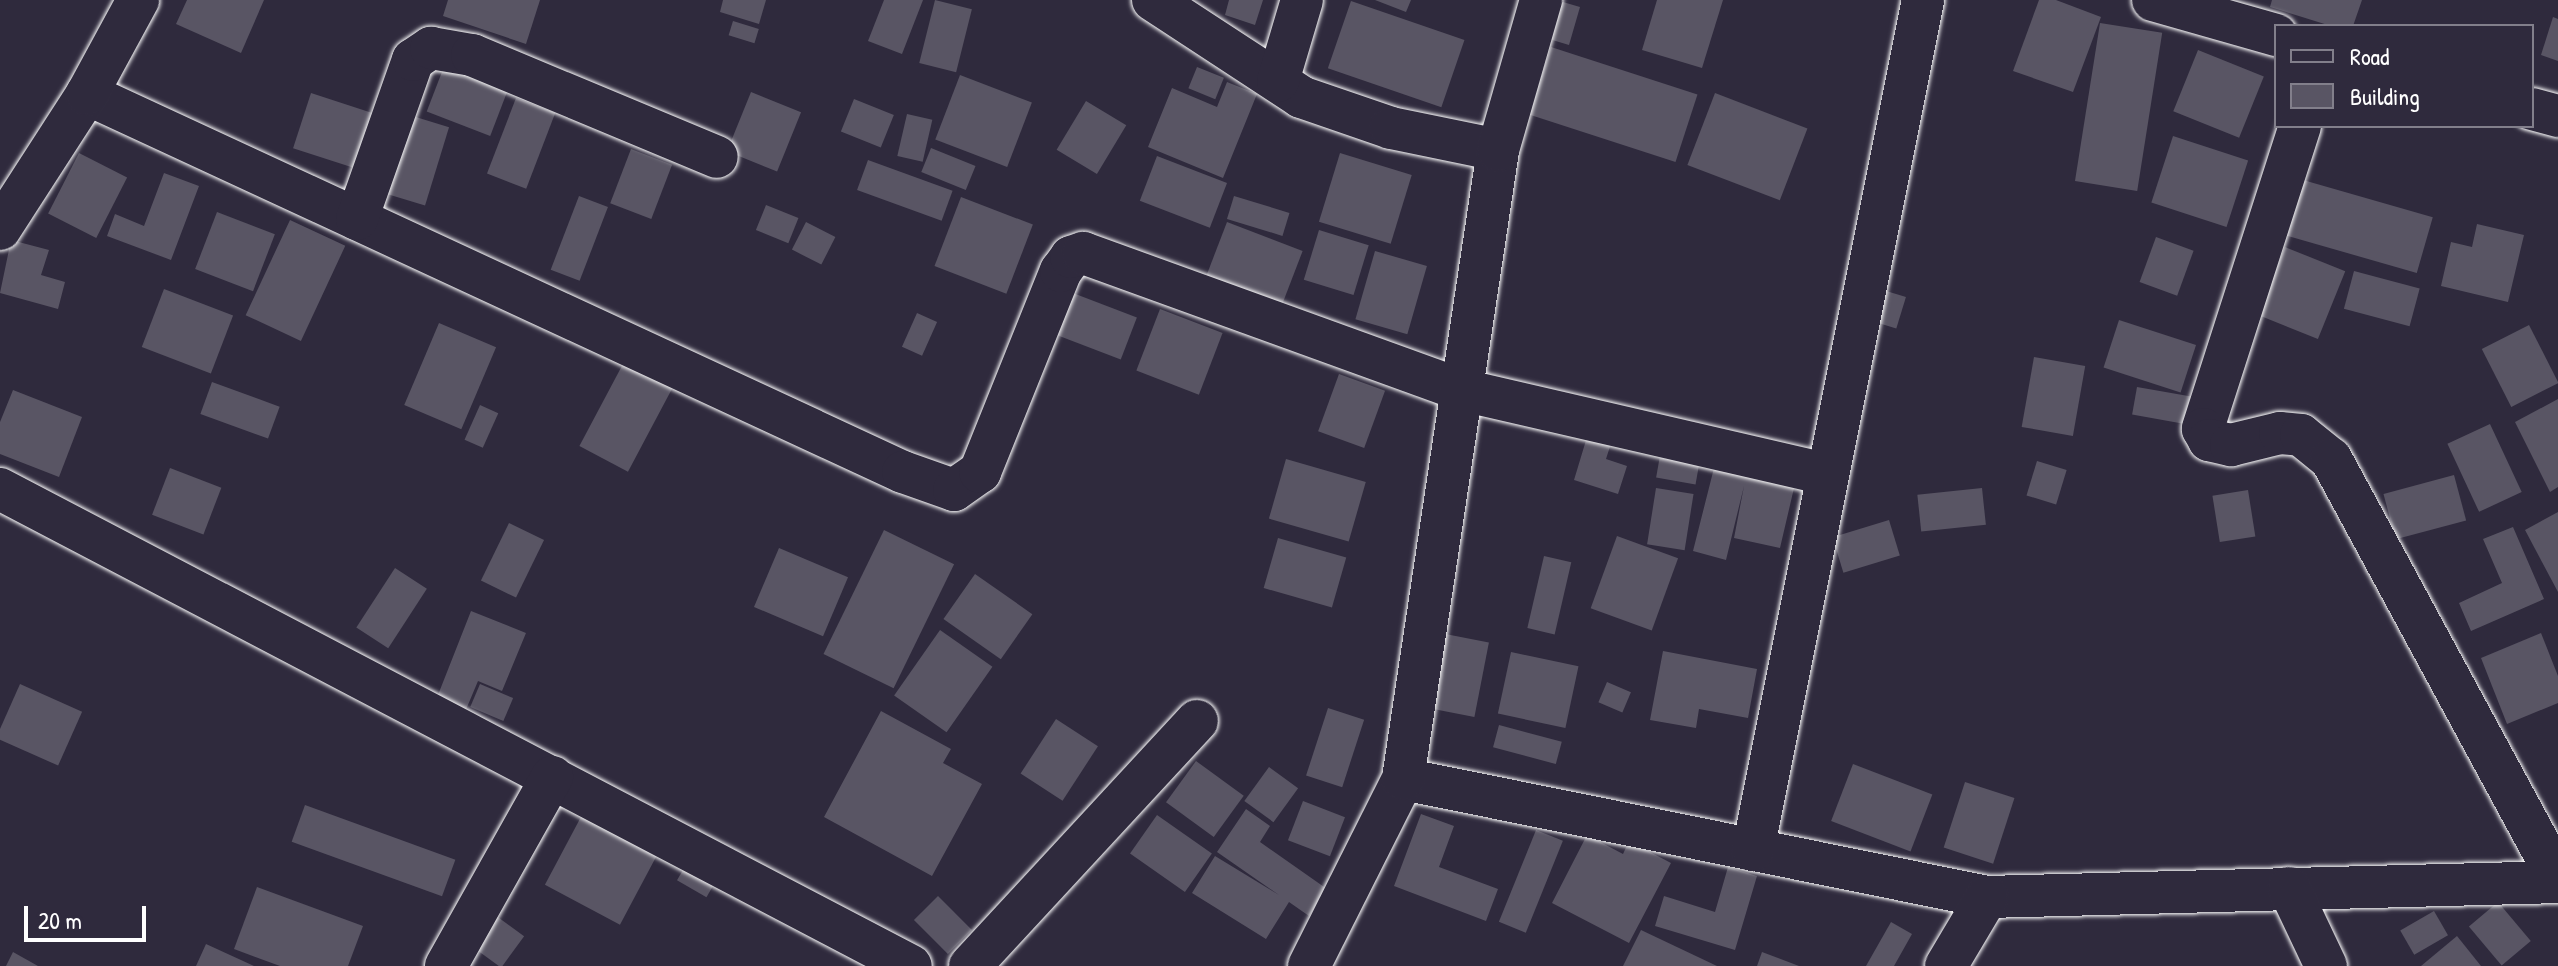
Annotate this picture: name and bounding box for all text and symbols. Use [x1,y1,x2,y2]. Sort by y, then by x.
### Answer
legend [2274,24,2534,128]
text: Road [2350,40,2389,72]
text: Building [2350,80,2420,112]
scale bar [28,890,150,940]
text: 20 m [38,904,82,936]

